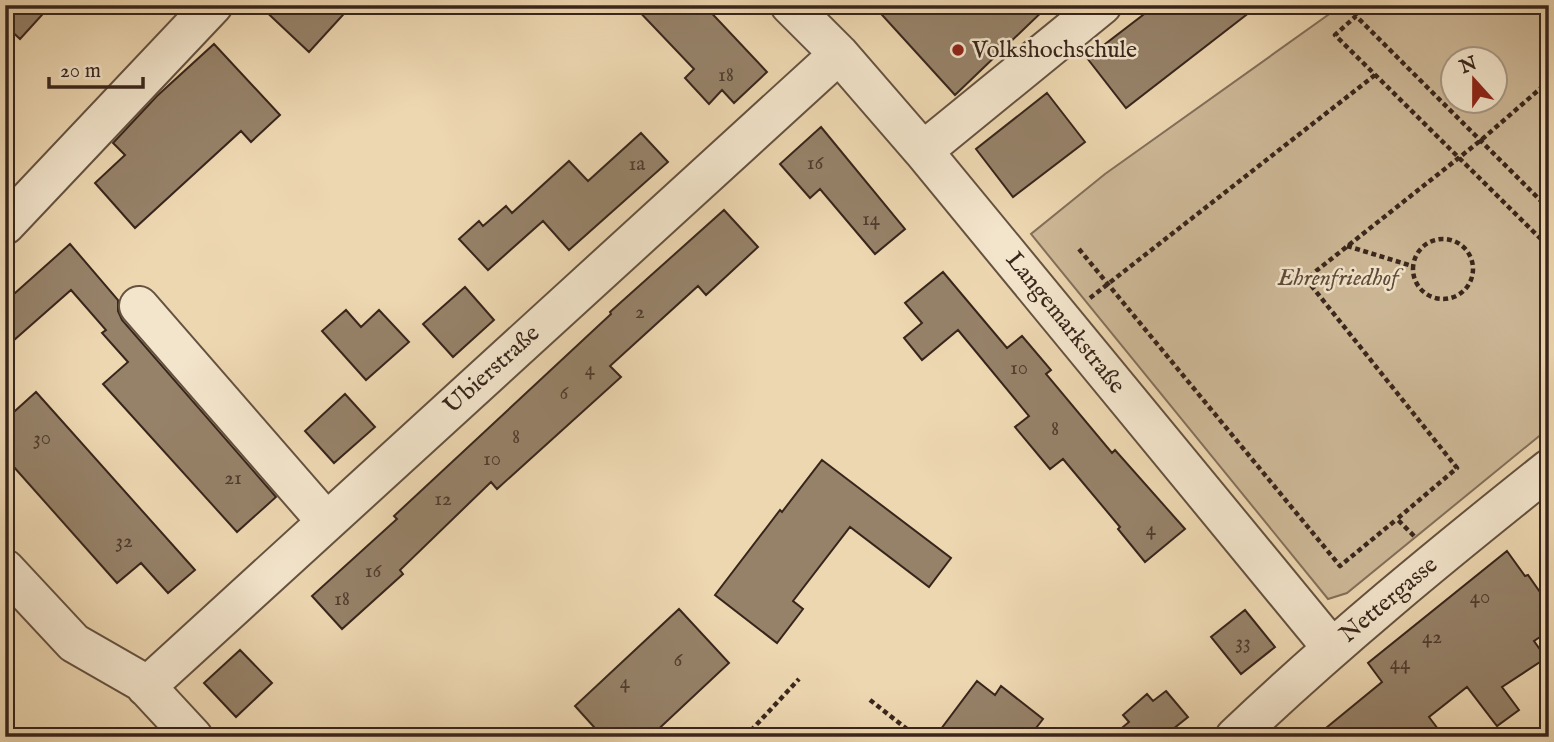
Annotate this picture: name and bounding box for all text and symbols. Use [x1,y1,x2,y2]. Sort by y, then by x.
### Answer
place label: Volkshochschule [971,35,1137,66]
marker: Volkshochschule [950,42,966,58]
scale bar [49,46,144,90]
north arrow [1438,46,1508,116]
text: N [1456,52,1481,81]
text: 20 m [60,58,101,85]
house number: 18 [718,62,734,89]
house number: 16 [807,150,824,177]
house number: 1a [629,151,646,178]
house number: 14 [862,206,881,233]
street label: Langemarkstraße [998,246,1132,400]
park label: Ehrenfriedhof [1276,263,1404,294]
house number: 2 [635,299,645,326]
street label: Ubierstraße [437,319,547,421]
house number: 10 [1010,355,1028,382]
house number: 4 [585,356,596,383]
house number: 6 [560,380,570,407]
house number: 8 [1051,416,1059,443]
house number: 8 [512,424,520,451]
house number: 30 [33,425,51,452]
house number: 10 [483,446,501,473]
house number: 21 [224,465,242,492]
house number: 12 [434,486,452,513]
house number: 4 [1146,516,1157,543]
house number: 32 [115,528,133,555]
street label: Nettergasse [1334,550,1444,650]
house number: 16 [365,558,382,585]
house number: 40 [1470,584,1490,611]
house number: 18 [334,586,350,613]
house number: 42 [1422,624,1442,651]
house number: 33 [1235,629,1251,656]
house number: 6 [674,647,684,674]
house number: 44 [1390,650,1411,677]
house number: 4 [620,669,631,696]

